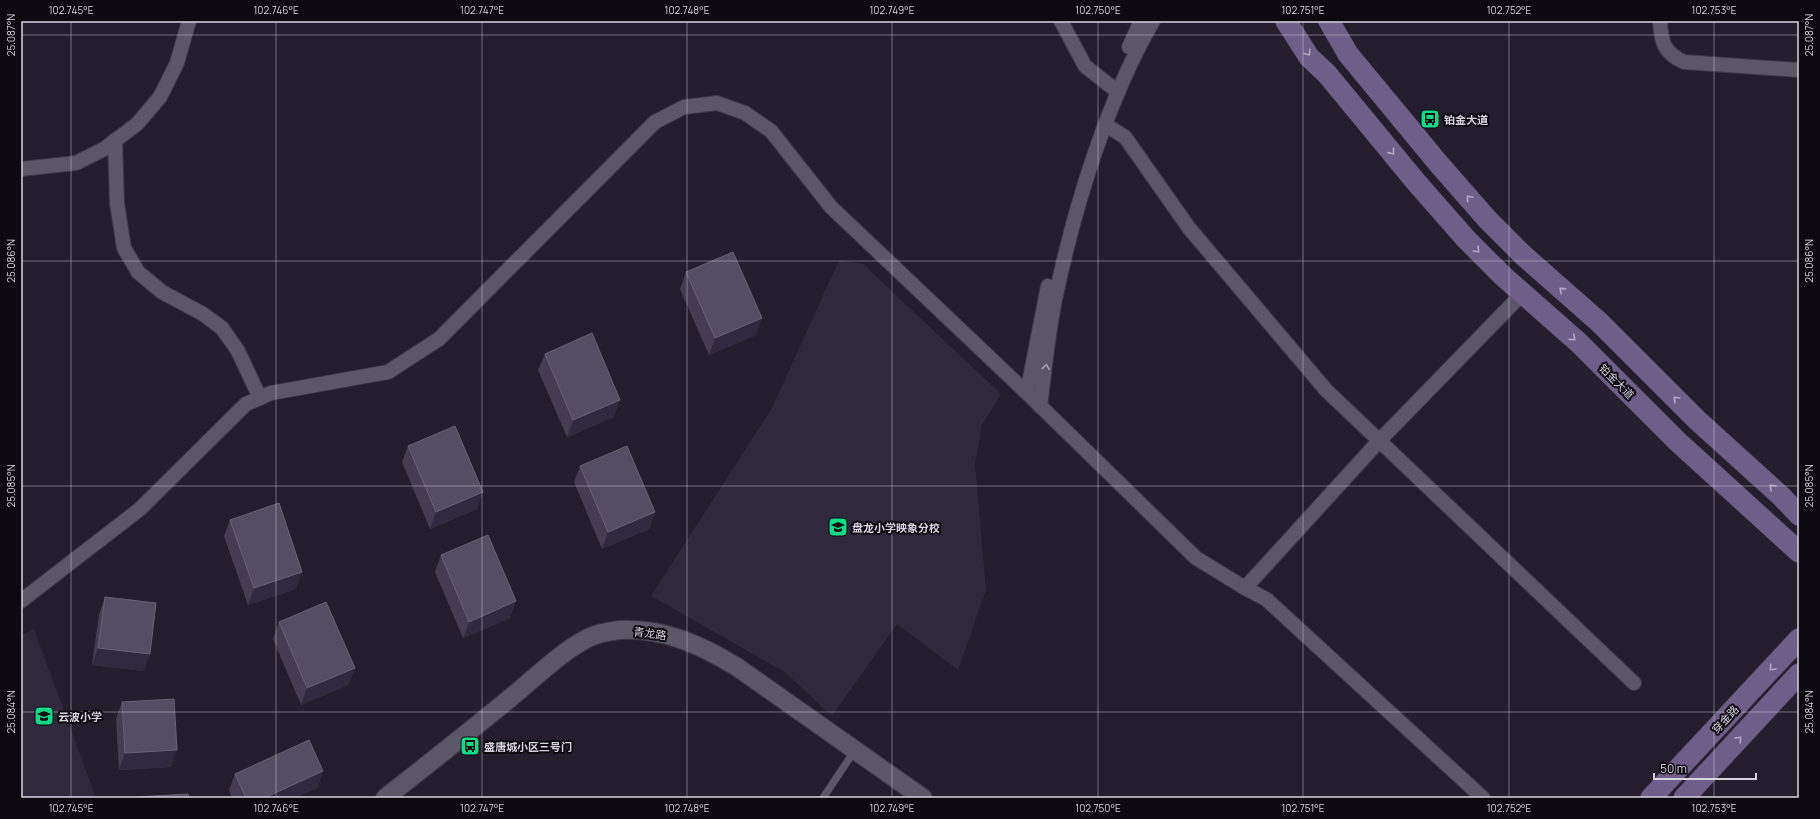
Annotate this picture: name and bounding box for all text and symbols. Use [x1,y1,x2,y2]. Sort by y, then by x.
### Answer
text: 102.745°E [49,3,94,17]
text: 102.746°E [253,3,299,17]
text: 102.747°E [460,3,504,17]
text: 102.748°E [665,3,710,17]
text: 102.749°E [869,3,915,17]
text: 102.750°E [1075,3,1121,17]
text: 102.751°E [1281,3,1325,17]
text: 102.752°E [1487,3,1532,17]
text: 102.753°E [1692,3,1737,17]
text: 25.087°N [4,14,18,56]
text: 25.087°N [1802,14,1816,56]
one-way arrow [1303,49,1310,56]
bus stop icon: 铂金大道 [1419,108,1441,130]
place label: 铂金大道 [1444,112,1488,127]
one-way arrow [1387,148,1394,155]
one-way arrow [1467,196,1474,203]
text: 25.086°N [4,239,18,283]
text: 25.086°N [1802,239,1816,283]
one-way arrow [1473,245,1480,253]
one-way arrow [1559,287,1567,294]
one-way arrow [1568,333,1576,340]
street label: 铂金大道 [1596,360,1638,402]
one-way arrow [1041,364,1050,370]
one-way arrow [1673,396,1681,404]
text: 25.085°N [4,464,18,508]
text: 25.085°N [1802,464,1816,508]
one-way arrow [1769,485,1776,492]
school or university icon: 盘龙小学映象分校 [827,516,849,538]
place label: 盘龙小学映象分校 [852,520,940,535]
street label: 青龙路 [633,624,667,642]
one-way arrow [1770,663,1777,671]
text: 25.084°N [4,690,18,734]
text: 25.084°N [1802,690,1816,734]
street label: 穿金路 [1708,702,1742,736]
school or university icon: 云波小学 [33,705,55,727]
place label: 云波小学 [58,709,102,724]
bus stop icon: 盛唐城小区三号门 [459,735,481,757]
one-way arrow [1734,736,1742,744]
place label: 盛唐城小区三号门 [484,739,572,754]
scale bar [1654,755,1756,781]
text: 50 m [1660,760,1687,777]
text: 102.745°E [49,801,94,815]
text: 102.746°E [253,801,299,815]
text: 102.747°E [460,801,504,815]
text: 102.748°E [665,801,710,815]
text: 102.749°E [869,801,915,815]
text: 102.750°E [1075,801,1121,815]
text: 102.751°E [1281,801,1325,815]
text: 102.752°E [1487,801,1532,815]
text: 102.753°E [1692,801,1737,815]

